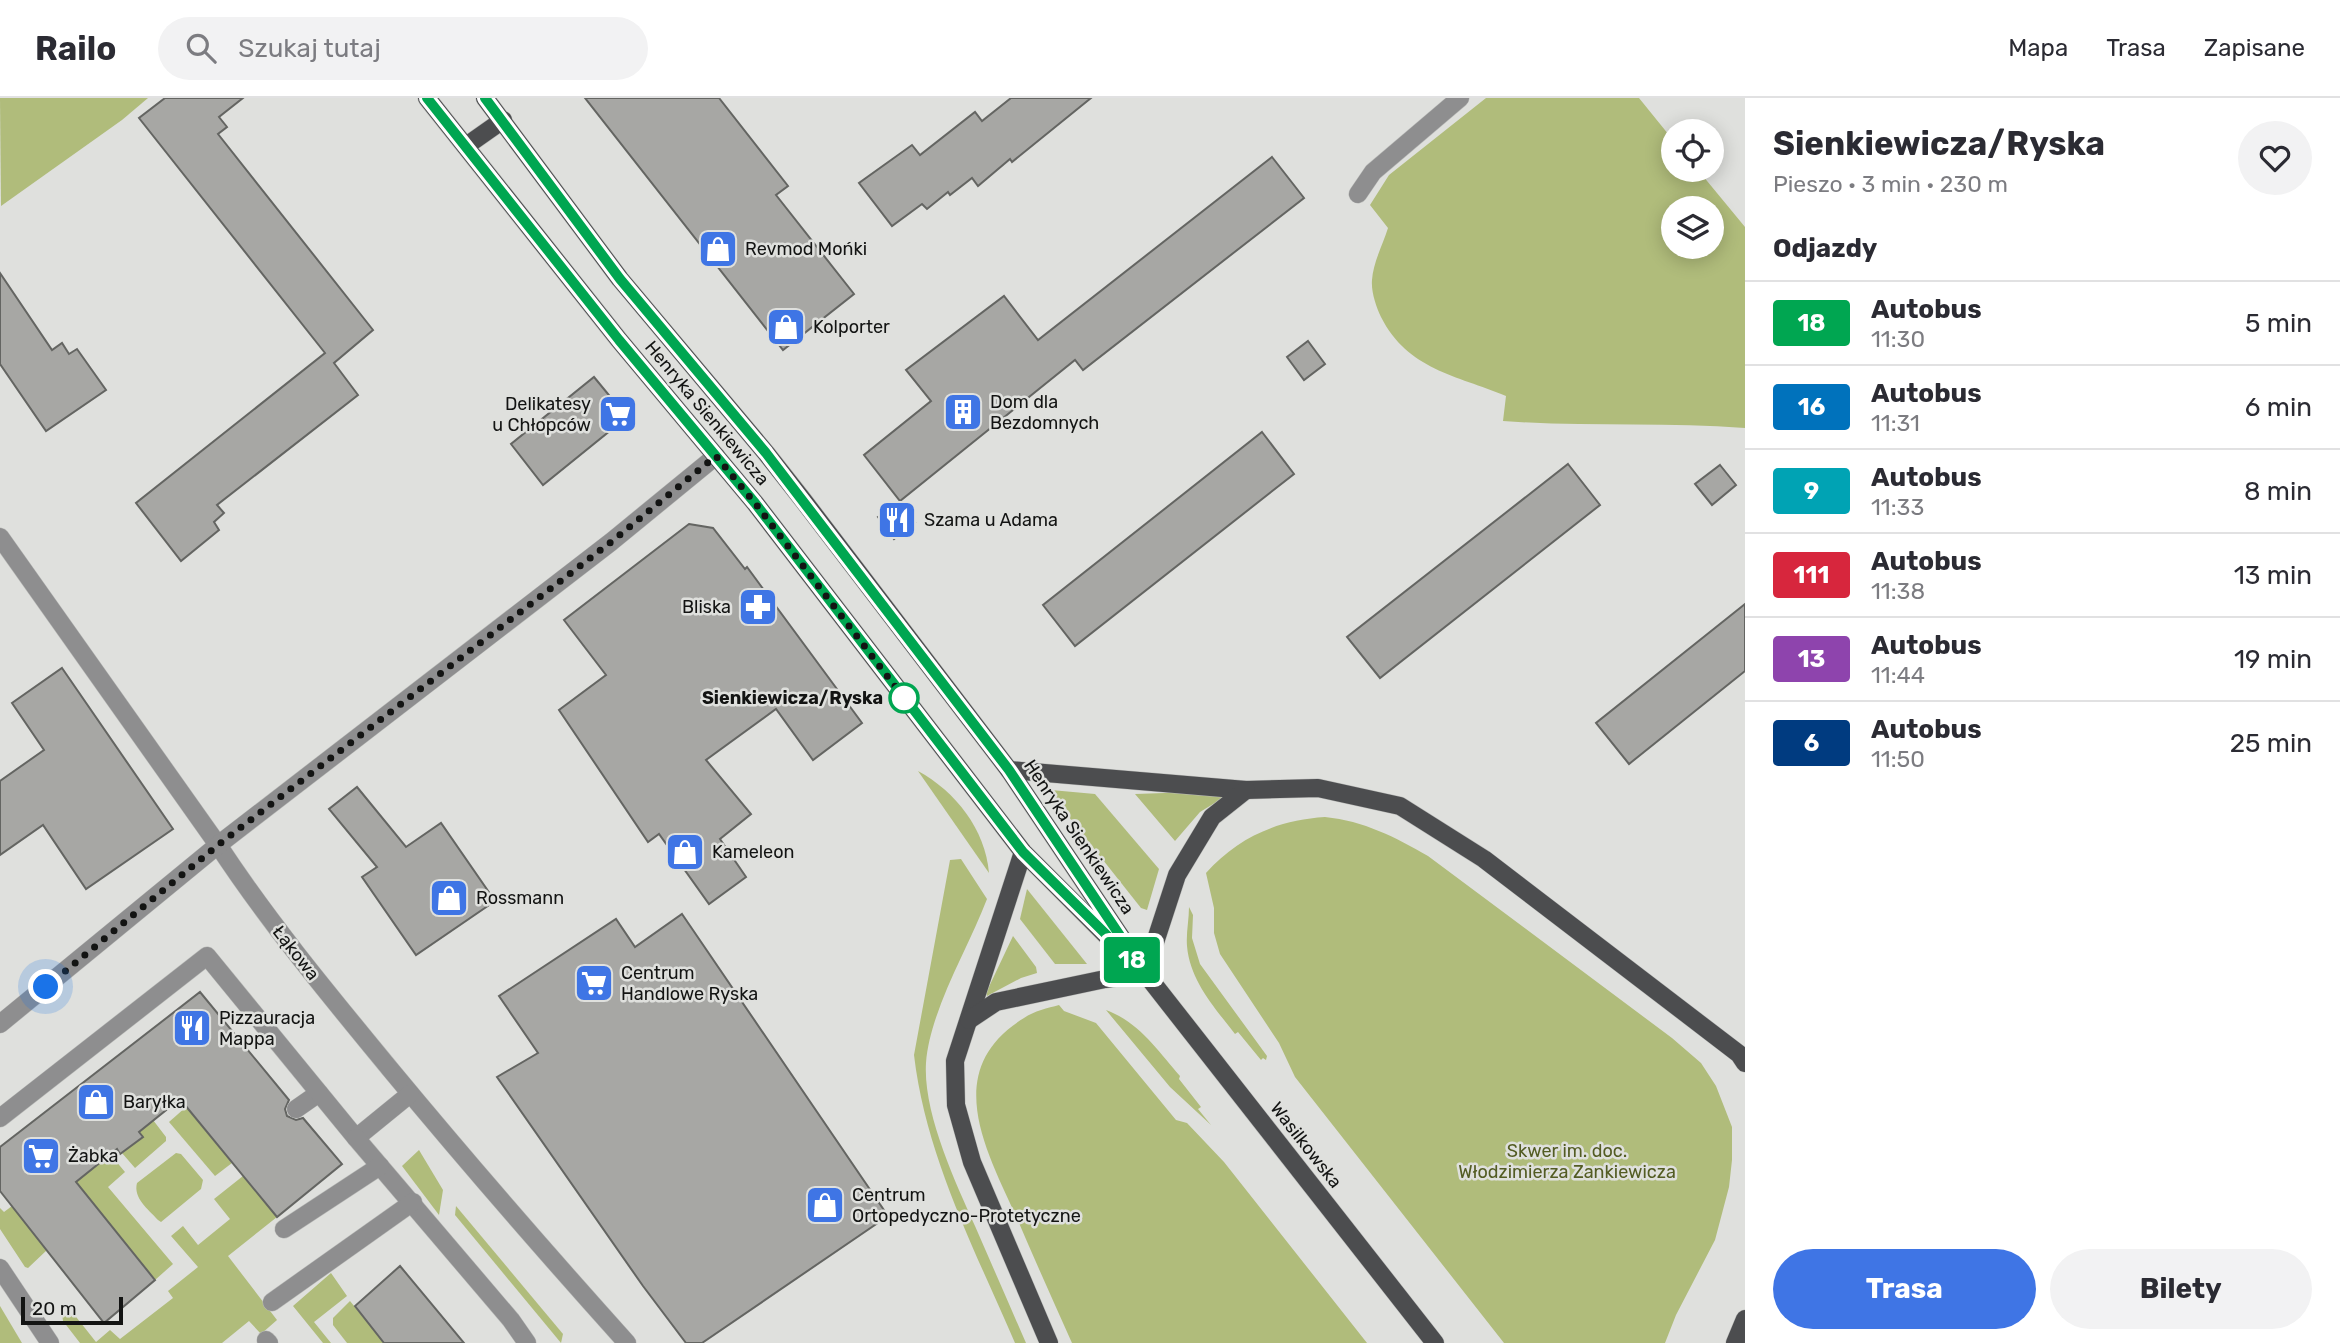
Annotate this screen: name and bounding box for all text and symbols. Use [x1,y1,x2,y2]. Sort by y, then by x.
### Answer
search box [158,17,648,80]
text: Railo [35,29,116,68]
icon: search [182,29,220,67]
text: Szukaj tutaj [238,33,381,64]
text: Mapa [2008,34,2068,62]
text: Trasa [2106,34,2166,62]
text: Zapisane [2204,34,2305,62]
map controls [1661,119,1724,259]
button: locate [1661,119,1724,182]
button: heart [2238,121,2312,195]
text: Sienkiewicza/Ryska [1773,124,2105,163]
text: Pieszo · 3 min · 230 m [1773,170,2008,198]
button: layers [1661,196,1724,259]
shop icon: Revmod Mońki [697,228,739,270]
text: Odjazdy [1773,233,1877,264]
place label: Revmod Mońki [745,238,867,260]
text: Autobus [1871,294,1982,325]
shop icon: Kolporter [765,306,807,348]
text: 5 min [2245,308,2312,339]
text: 18 [1797,309,1826,337]
place label: Kolporter [813,316,890,338]
text: 11:30 [1871,325,1925,353]
street label: Henryka Sienkiewicza [640,336,774,490]
text: Autobus [1871,378,1982,409]
building icon: Dom dla Bezdomnych [942,391,984,433]
place label: Dom dla Bezdomnych [990,391,1099,434]
text: 6 min [2245,392,2312,423]
place label: Delikatesy u Chłopców [492,393,591,436]
supermarket icon: Delikatesy u Chłopców [597,393,639,435]
text: 16 [1798,393,1825,421]
text: 11:31 [1871,409,1920,437]
text: Autobus [1871,462,1982,493]
text: 8 min [2244,476,2312,507]
text: 9 [1804,477,1819,505]
text: 11:33 [1871,493,1924,521]
restaurant icon: Szama u Adama [876,499,918,541]
place label: Szama u Adama [924,509,1058,531]
text: Autobus [1871,546,1982,577]
text: 13 min [2234,560,2312,591]
text: 111 [1794,561,1829,589]
text: 11:38 [1871,577,1925,605]
pharmacy icon: Bliska [737,586,779,628]
place label: Bliska [682,596,731,618]
text: Autobus [1871,630,1982,661]
text: 19 min [2234,644,2312,675]
text: 13 [1798,645,1825,673]
text: 11:44 [1871,661,1925,689]
marker: Sienkiewicza/Ryska [889,683,919,713]
place label: Sienkiewicza/Ryska [702,687,883,709]
text: Autobus [1871,714,1982,745]
text: 25 min [2230,728,2312,759]
text: 6 [1804,729,1819,757]
text: 11:50 [1871,745,1925,773]
street label: Henryka Sienkiewicza [1019,755,1139,919]
shop icon: Kameleon [664,831,706,873]
place label: Kameleon [712,841,794,863]
shop icon: Rossmann [428,877,470,919]
place label: Rossmann [476,887,564,909]
street label: Łąkowa [268,921,324,985]
line badge: 18 [1100,937,1164,983]
text: 18 [1118,946,1146,974]
supermarket icon: Centrum Handlowe Ryska [573,962,615,1004]
place label: Centrum Handlowe Ryska [621,962,758,1005]
your location [28,969,63,1004]
restaurant icon: Pizzauracja Mappa [171,1007,213,1049]
place label: Pizzauracja Mappa [219,1007,315,1050]
shop icon: Baryłka [75,1081,117,1123]
place label: Baryłka [123,1091,186,1113]
street label: Wasilkowska [1266,1098,1346,1192]
supermarket icon: Żabka [20,1135,62,1177]
park label: Skwer im. doc. Włodzimierza Zankiewicza [1458,1140,1676,1183]
place label: Żabka [68,1145,119,1167]
shop icon: Centrum Ortopedyczno-Protetyczne [804,1184,846,1226]
place label: Centrum Ortopedyczno-Protetyczne [852,1184,1081,1227]
button: Trasa [1773,1249,2036,1329]
button: Bilety [2050,1249,2312,1329]
scale bar [21,1294,122,1326]
text: 20 m [32,1297,77,1320]

